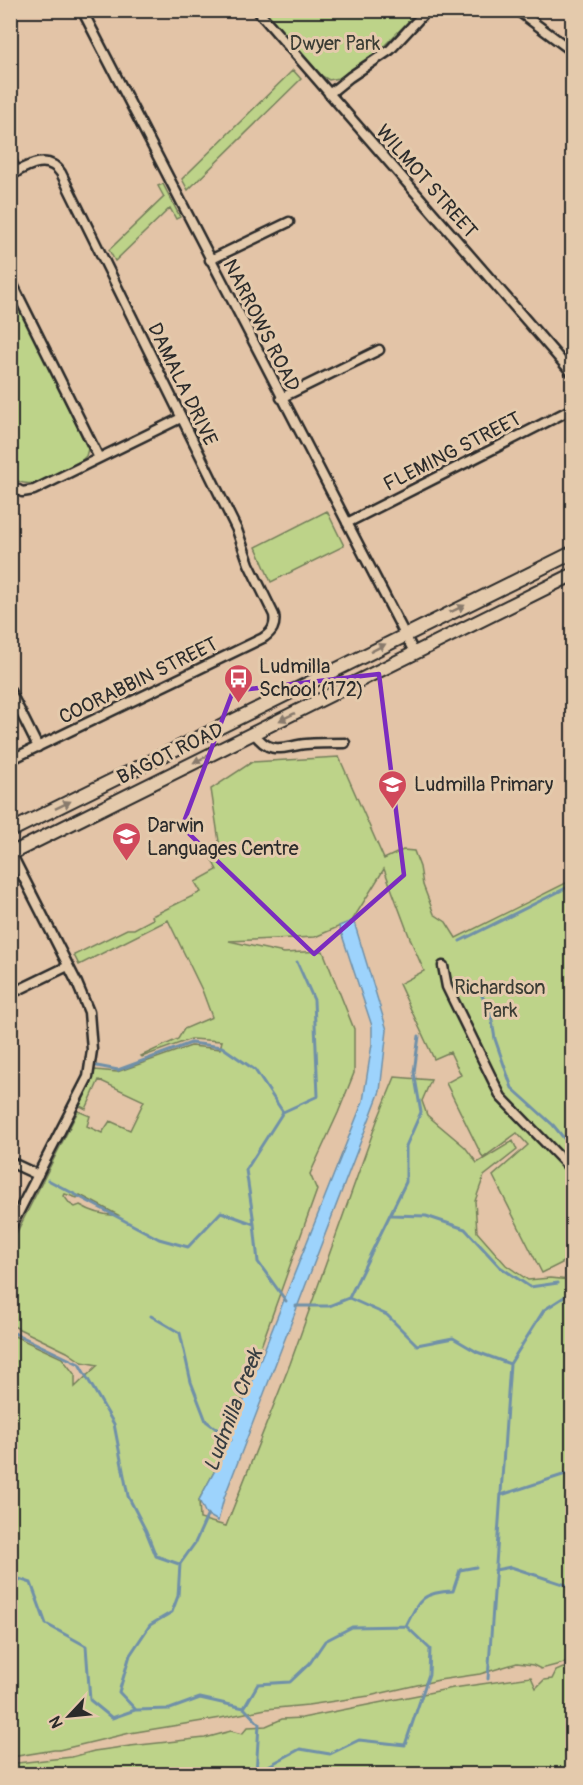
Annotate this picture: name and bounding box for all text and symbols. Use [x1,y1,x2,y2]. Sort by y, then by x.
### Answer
park label: Dwyer Park [290,31,381,56]
street label: WILMOT STREET [370,119,483,243]
street label: NARROWS ROAD [217,255,306,396]
street label: DAMALA DRIVE [142,319,223,450]
street label: FLEMING STREET [379,406,525,497]
one-way arrow [449,605,466,614]
street label: COORABBIN STREET [55,631,222,730]
one-way arrow [370,644,387,653]
place label: Ludmilla School (172) [259,654,364,702]
bus stop icon: Ludmilla School (172) [222,662,254,704]
one-way arrow [278,712,295,722]
street label: BAGOT ROAD [113,717,228,790]
one-way arrow [193,755,210,764]
school or university icon: Ludmilla Primary [377,768,409,810]
place label: Ludmilla Primary [414,772,554,797]
one-way arrow [54,800,72,810]
place label: Darwin Languages Centre [147,813,299,861]
school or university icon: Darwin Languages Centre [110,820,142,862]
park label: Richardson Park [454,975,546,1023]
water label: Ludmilla Creek [198,1343,270,1475]
north arrow [39,1686,99,1746]
text: N [45,1713,68,1731]

